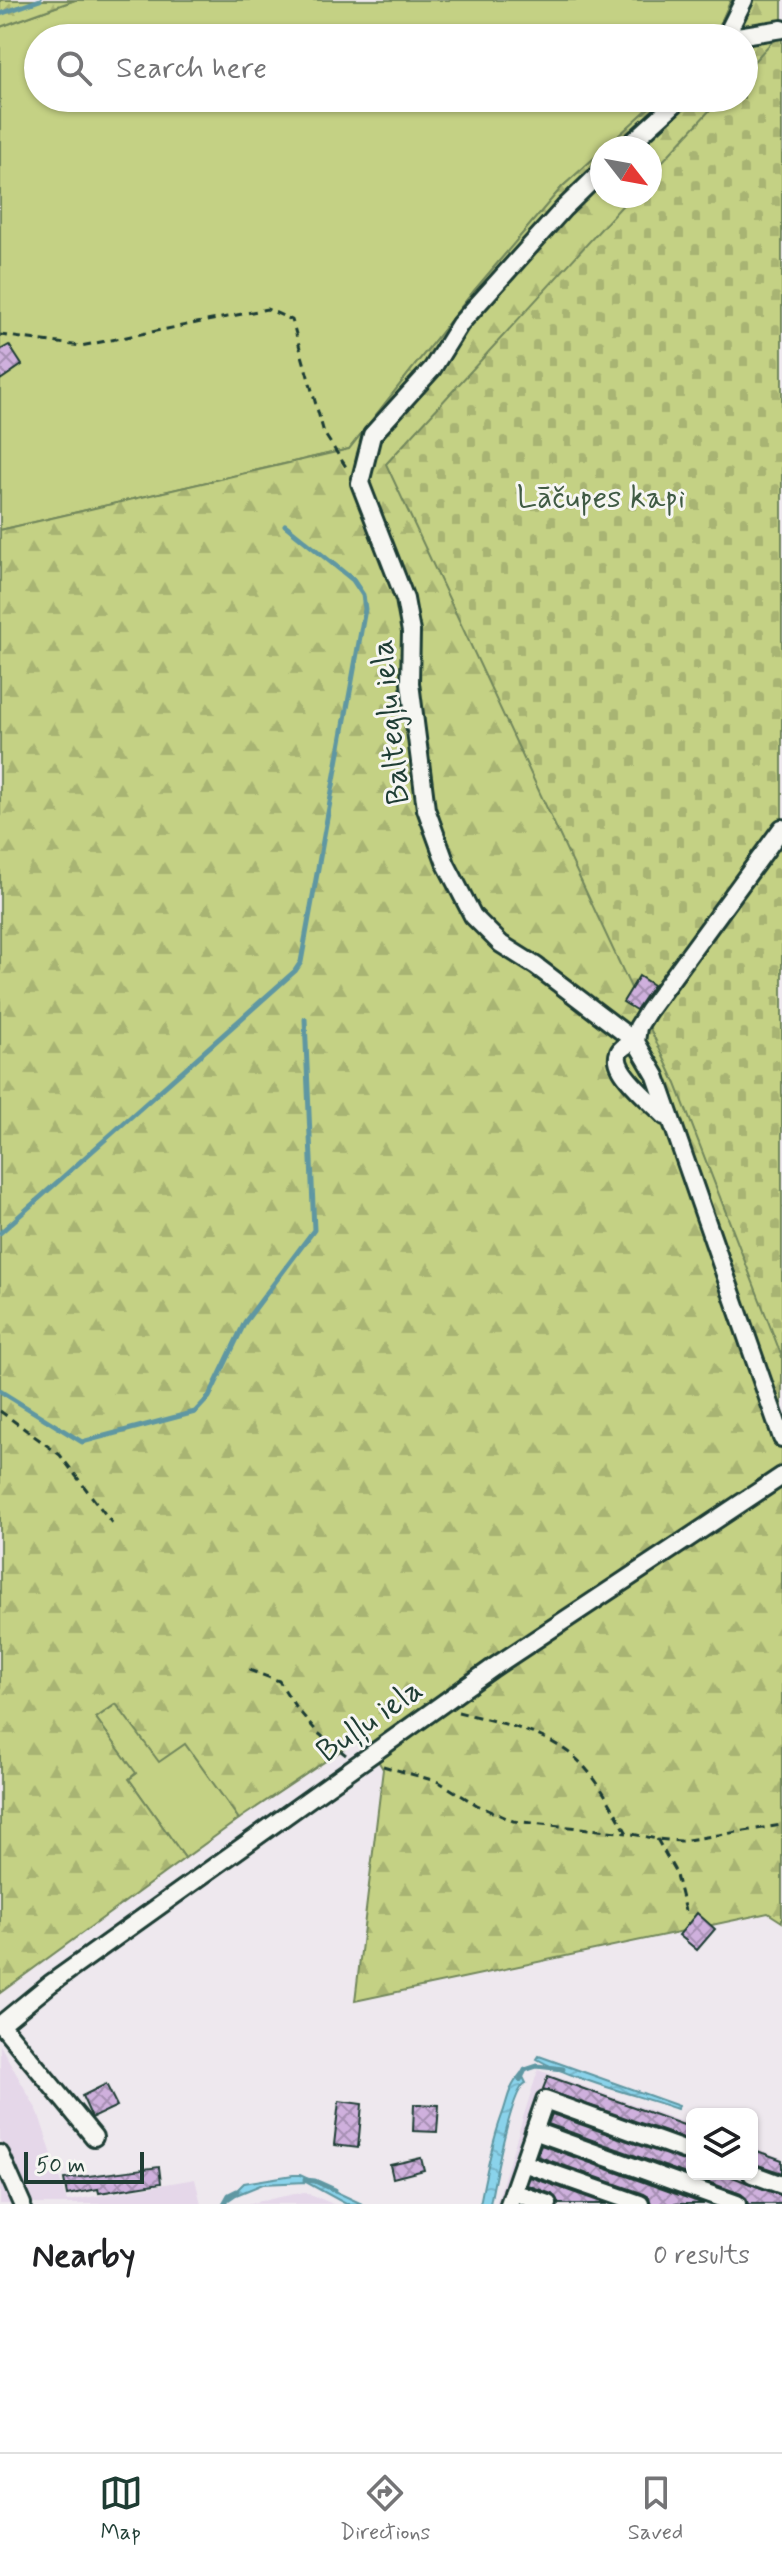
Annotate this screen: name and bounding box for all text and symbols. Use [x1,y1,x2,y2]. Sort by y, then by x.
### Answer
search box [24,24,758,112]
icon: search [52,46,96,90]
text: Search here [116,49,267,88]
north arrow [590,136,662,208]
park label: Lāčupes kapi [517,477,685,519]
street label: Baltegļu iela [361,637,421,807]
street label: Buļļu iela [309,1669,431,1773]
map controls [686,2108,758,2180]
button: layers [686,2108,758,2180]
scale bar [24,2148,144,2184]
text: 50 m [36,2152,85,2180]
text: Nearby [32,2234,136,2279]
text: 0 results [653,2239,750,2273]
tab: Map [99,2471,143,2547]
tab: Directions [340,2471,430,2547]
tab: Saved [628,2471,683,2547]

